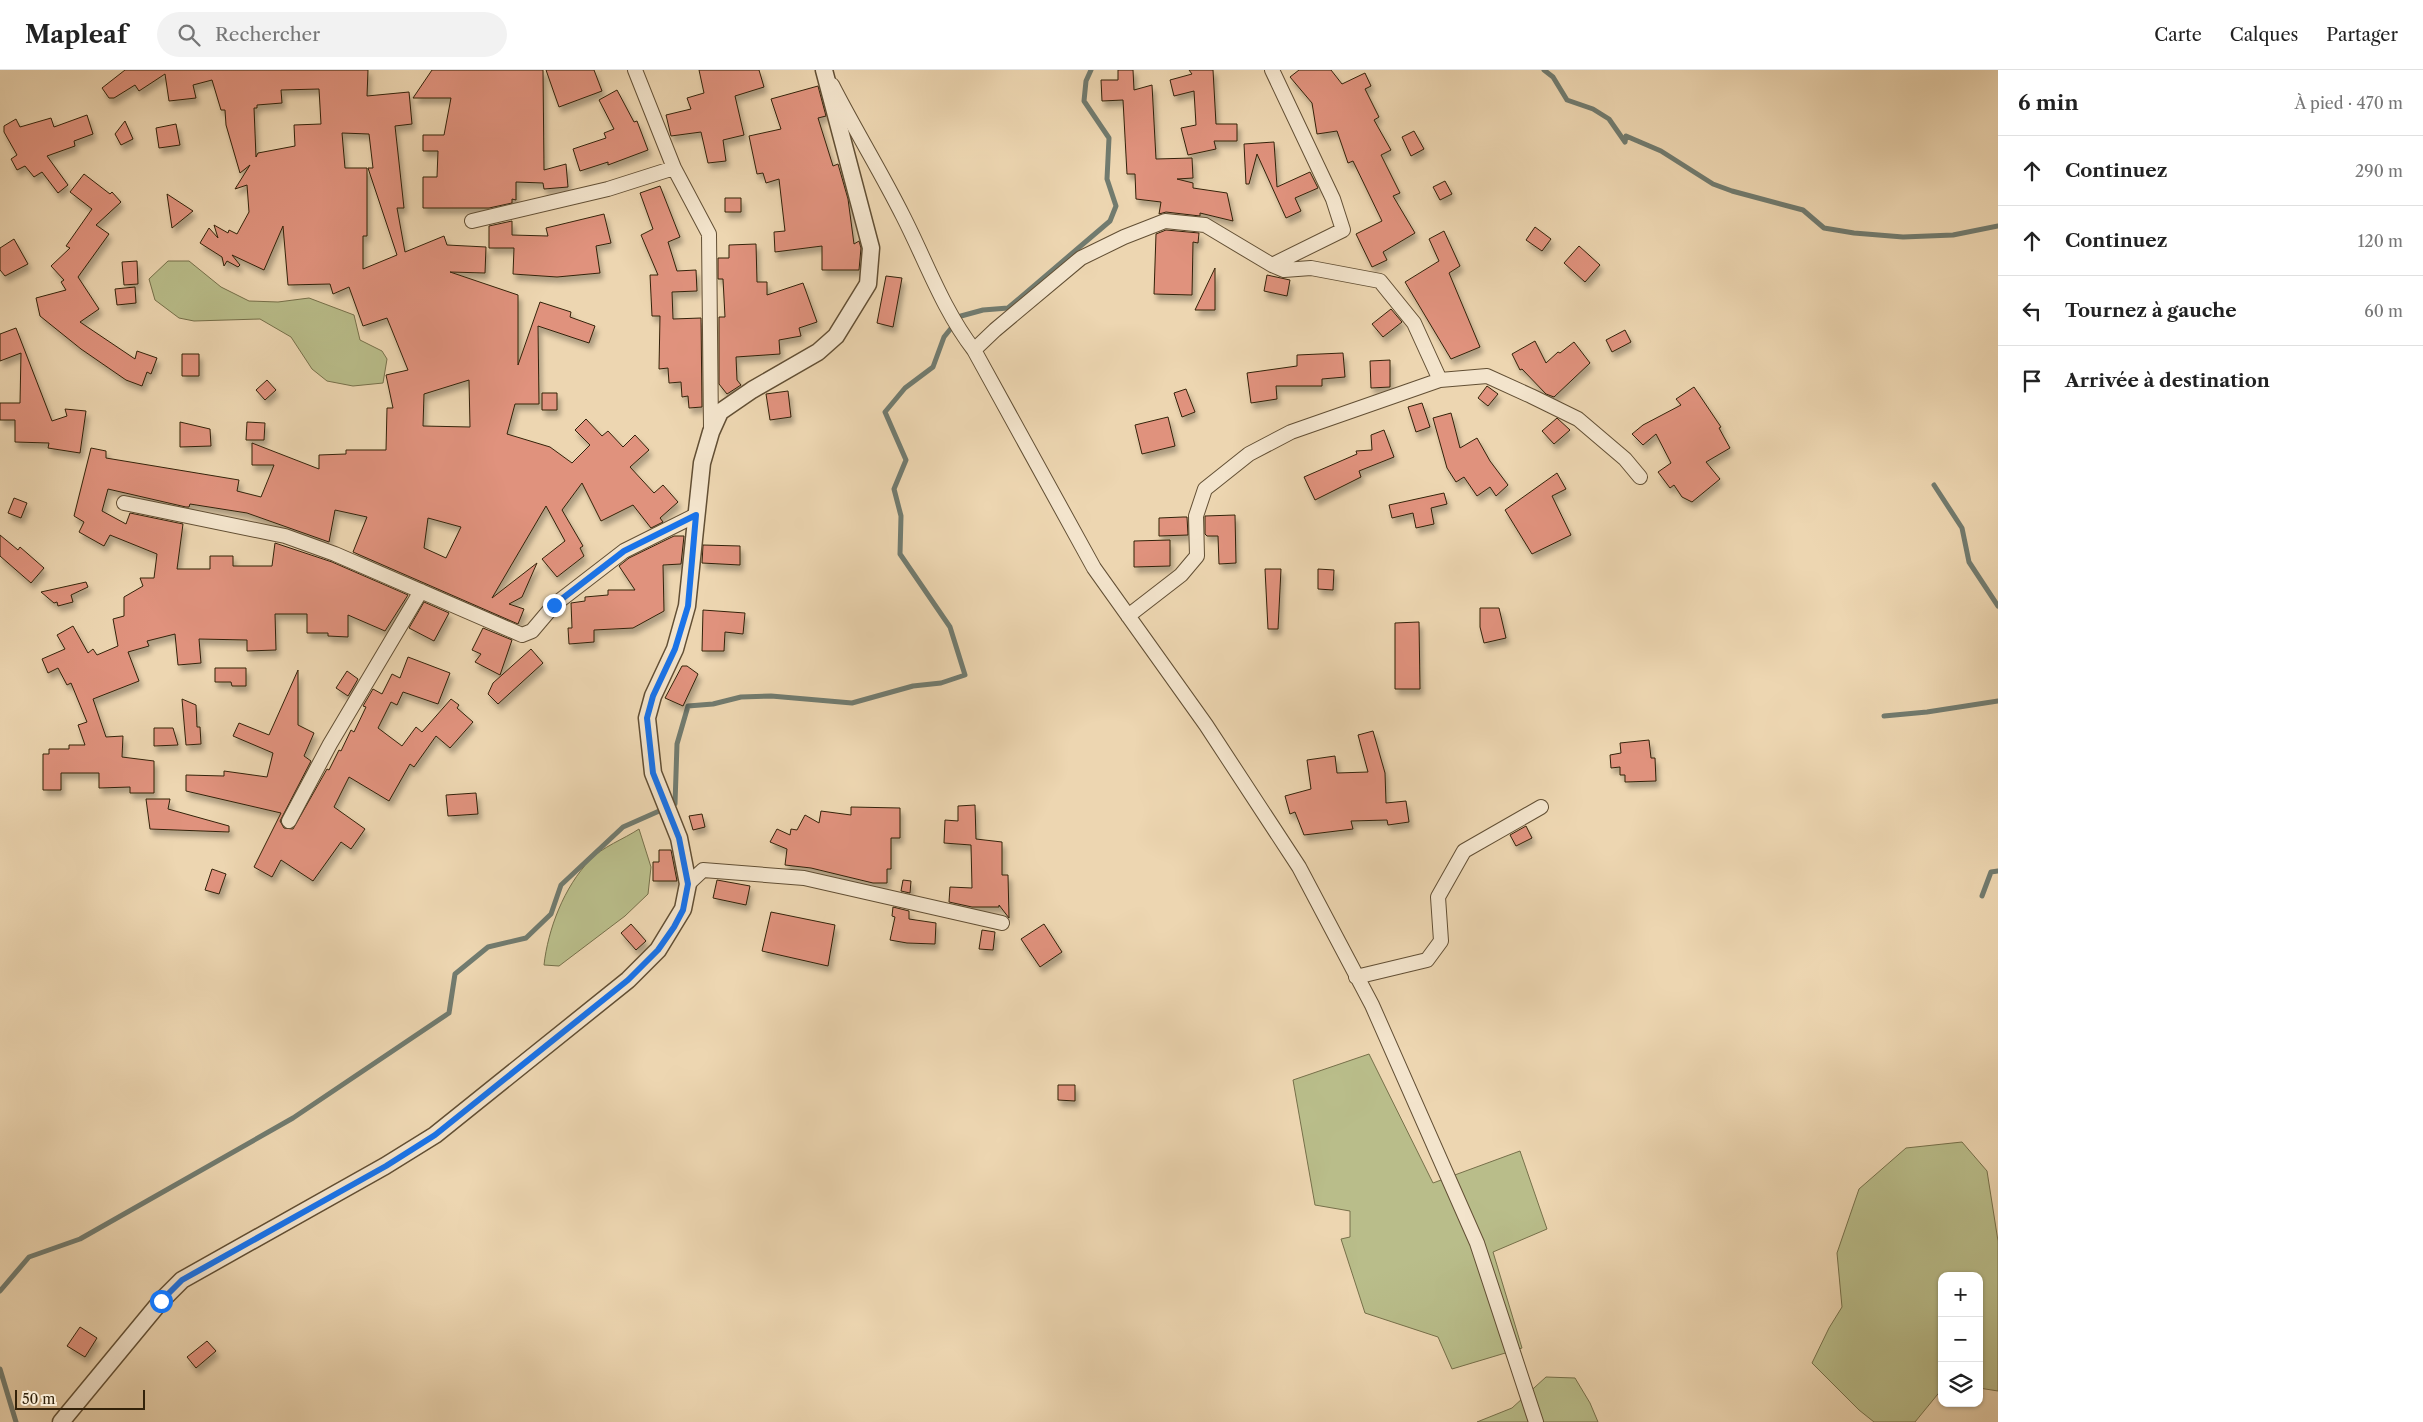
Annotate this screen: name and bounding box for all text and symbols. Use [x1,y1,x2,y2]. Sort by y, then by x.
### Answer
search box [157,12,507,57]
text: Mapleaf [25,20,127,49]
icon: search [175,21,203,49]
text: Rechercher [215,23,320,46]
text: Carte [2154,24,2202,46]
text: Calques [2230,24,2298,46]
text: Partager [2326,24,2398,46]
text: 6 min [2018,90,2079,115]
text: À pied · 470 m [2295,93,2403,113]
icon: ahead [2018,157,2046,185]
text: Continuez [2065,159,2167,182]
text: 290 m [2355,161,2403,181]
icon: ahead [2018,227,2046,255]
text: Continuez [2065,229,2167,252]
text: 120 m [2358,231,2403,251]
icon: left [2018,297,2046,325]
text: Tournez à gauche [2065,299,2237,322]
text: 60 m [2364,301,2403,321]
icon: arrive [2018,367,2046,395]
text: Arrivée à destination [2065,369,2270,392]
route end [543,594,566,617]
map controls [1938,1272,1983,1407]
button: + [1938,1272,1983,1317]
route start [150,1290,173,1313]
button: − [1938,1317,1983,1362]
button: layers [1938,1362,1983,1407]
scale bar [15,1387,145,1410]
text: 50 m [22,1390,55,1408]

